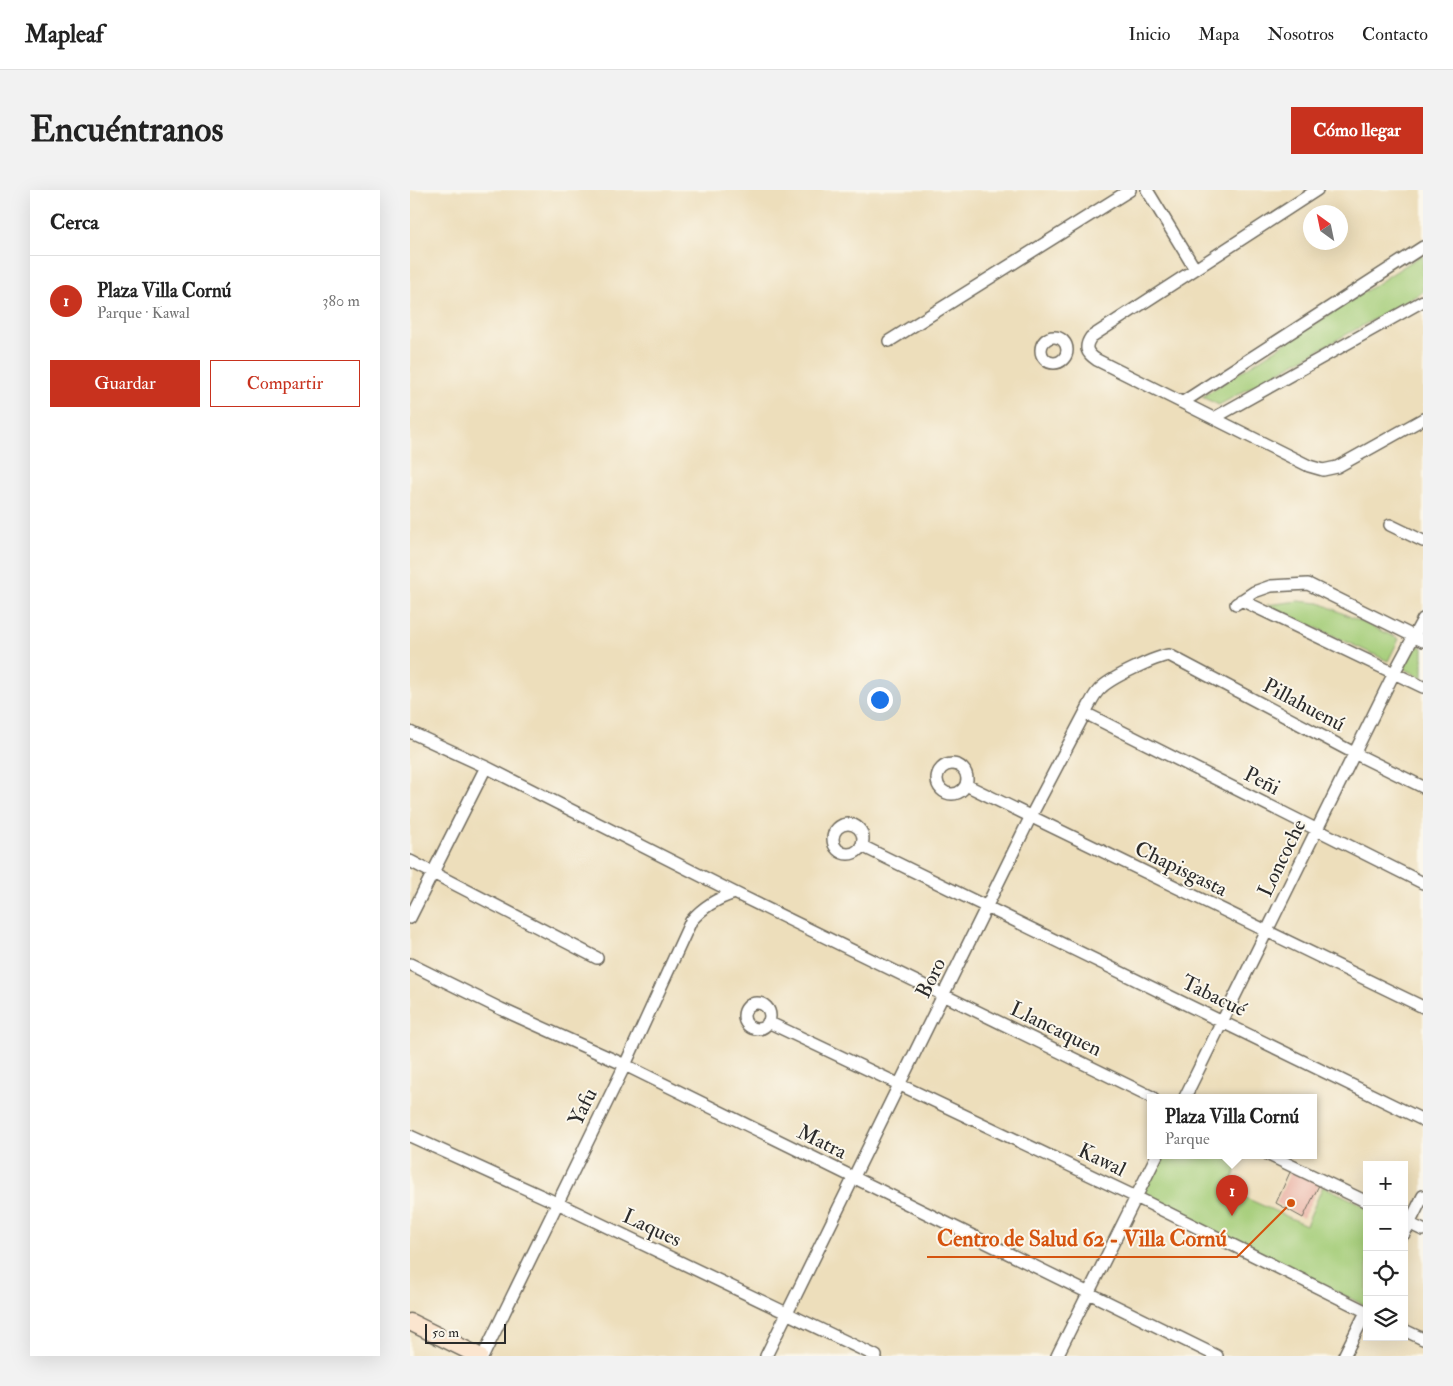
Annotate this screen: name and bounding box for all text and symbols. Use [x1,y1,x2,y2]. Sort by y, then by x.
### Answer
text: Mapleaf [25,19,104,50]
text: Inicio [1128,23,1170,46]
text: Mapa [1198,23,1240,46]
text: Nosotros [1268,23,1334,46]
text: Contacto [1362,23,1428,46]
button: Cómo llegar [1291,107,1423,154]
text: Encuéntranos [30,108,223,152]
north arrow [1303,205,1348,250]
text: Cerca [50,209,99,236]
text: Plaza Villa Cornú [97,279,231,303]
text: 1 [63,291,69,311]
text: 380 m [322,291,360,311]
text: Parque · Kawal [97,303,190,323]
button: Guardar [50,360,200,407]
button: Compartir [210,360,360,407]
street label: Pillahuenú [1258,672,1350,738]
your location [867,687,893,713]
street label: Peñi [1239,761,1285,802]
street label: Loncoche [1252,815,1312,901]
street label: Chapisgasta [1130,835,1232,903]
street label: Boro [910,953,952,1003]
street label: Tabacué [1177,969,1251,1023]
street label: Llancaquen [1006,995,1106,1063]
street label: Yafu [562,1084,604,1130]
popup [1147,1094,1317,1159]
text: Plaza Villa Cornú [1165,1105,1299,1129]
street label: Matra [793,1118,852,1166]
text: Parque [1165,1129,1210,1149]
street label: Kawal [1074,1137,1131,1183]
map controls [1363,1161,1408,1341]
button: + [1363,1161,1408,1206]
pin: 1 [1216,1175,1248,1216]
street label: Laques [618,1203,686,1253]
button: − [1363,1206,1408,1251]
callout: Centro de Salud 62 - Villa Cornú [927,1220,1237,1257]
text: Centro de Salud 62 - Villa Cornú [937,1225,1228,1253]
button: locate [1363,1251,1408,1296]
button: layers [1363,1296,1408,1341]
scale bar [425,1321,506,1344]
text: 50 m [432,1324,459,1341]

